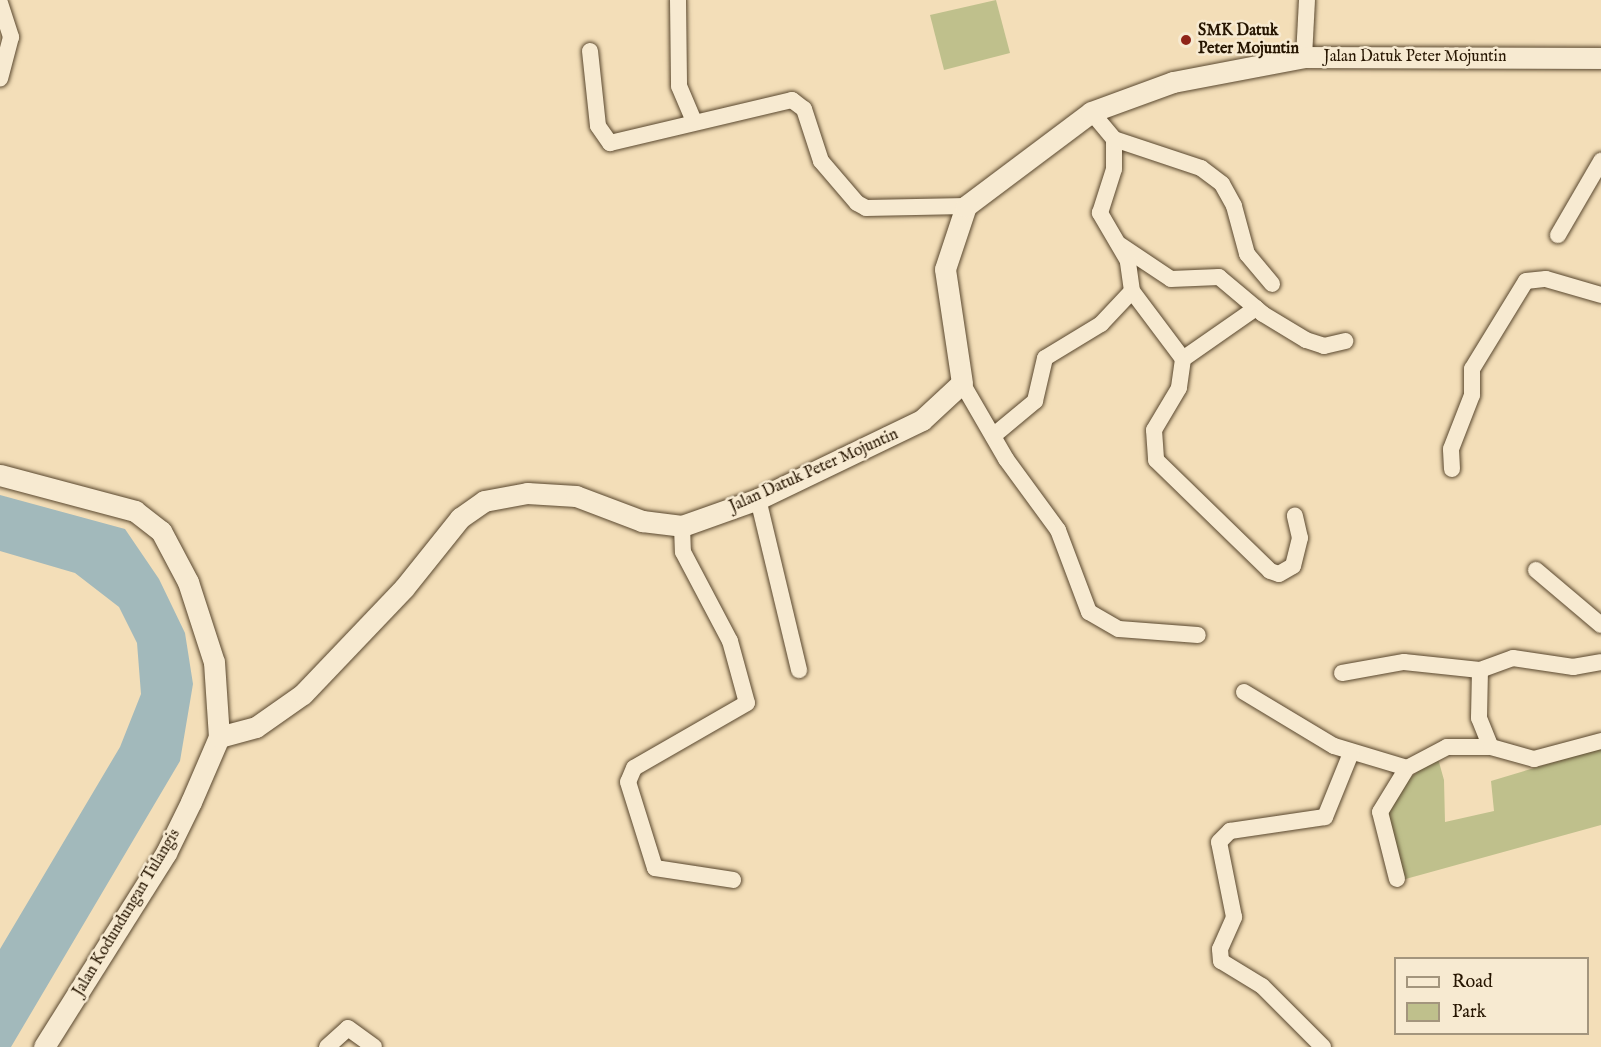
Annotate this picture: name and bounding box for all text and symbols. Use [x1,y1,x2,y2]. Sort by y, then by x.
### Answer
place label: SMK Datuk Peter Mojuntin [1198,21,1299,59]
marker: SMK Datuk Peter Mojuntin [1179,33,1193,47]
street label: Jalan Datuk Peter Mojuntin [1324,47,1506,67]
street label: Jalan Datuk Peter Mojuntin [727,425,901,517]
street label: Jalan Kodundungan Tulangis [69,826,185,1000]
legend [1394,957,1589,1035]
text: Road [1452,971,1493,994]
text: Park [1452,1001,1486,1024]

